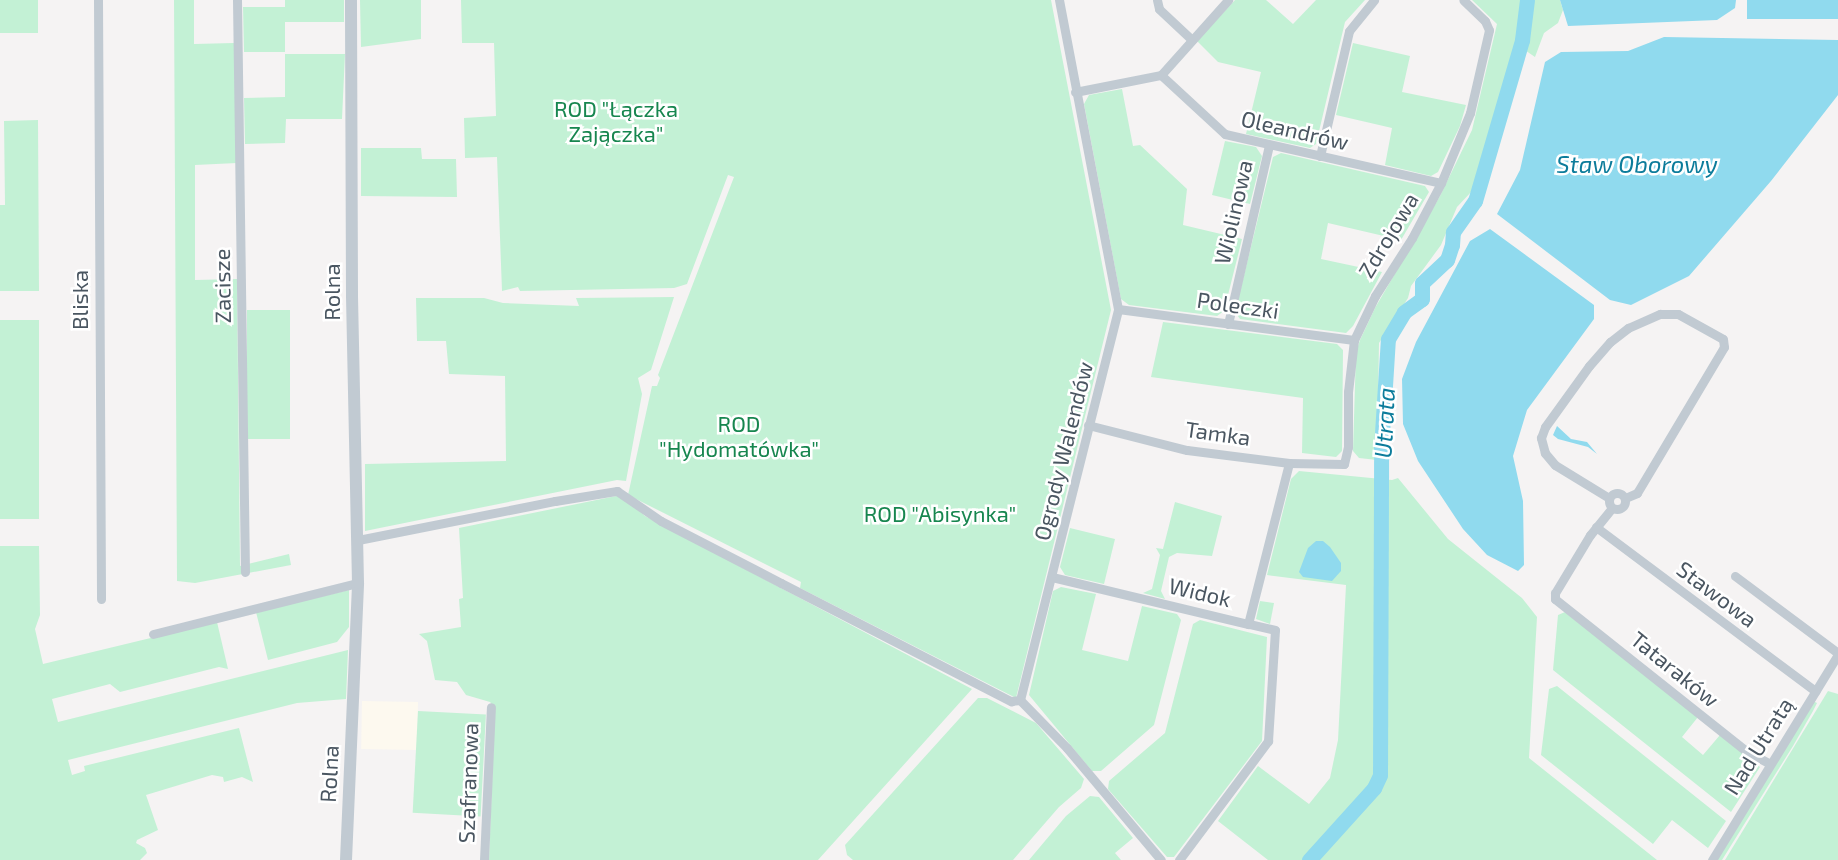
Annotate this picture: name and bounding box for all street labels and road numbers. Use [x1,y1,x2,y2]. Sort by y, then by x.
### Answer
street label: Oleandrów [1239,105,1351,155]
street label: Wiolinowa [1208,157,1258,267]
street label: Zdrojowa [1352,188,1424,282]
street label: Zacisze [208,248,236,324]
street label: Rolna [319,263,345,321]
street label: Bliska [67,270,93,330]
street label: Poleczki [1195,286,1281,324]
street label: Ogrody Walendów [1028,358,1098,544]
street label: Tamka [1184,415,1252,451]
street label: Stawowa [1672,555,1762,633]
street label: Widok [1167,572,1233,612]
street label: Tataraków [1626,626,1724,712]
street label: Nad Utratą [1718,693,1798,799]
street label: Szafranowa [453,722,483,844]
street label: Rolna [314,745,344,803]

